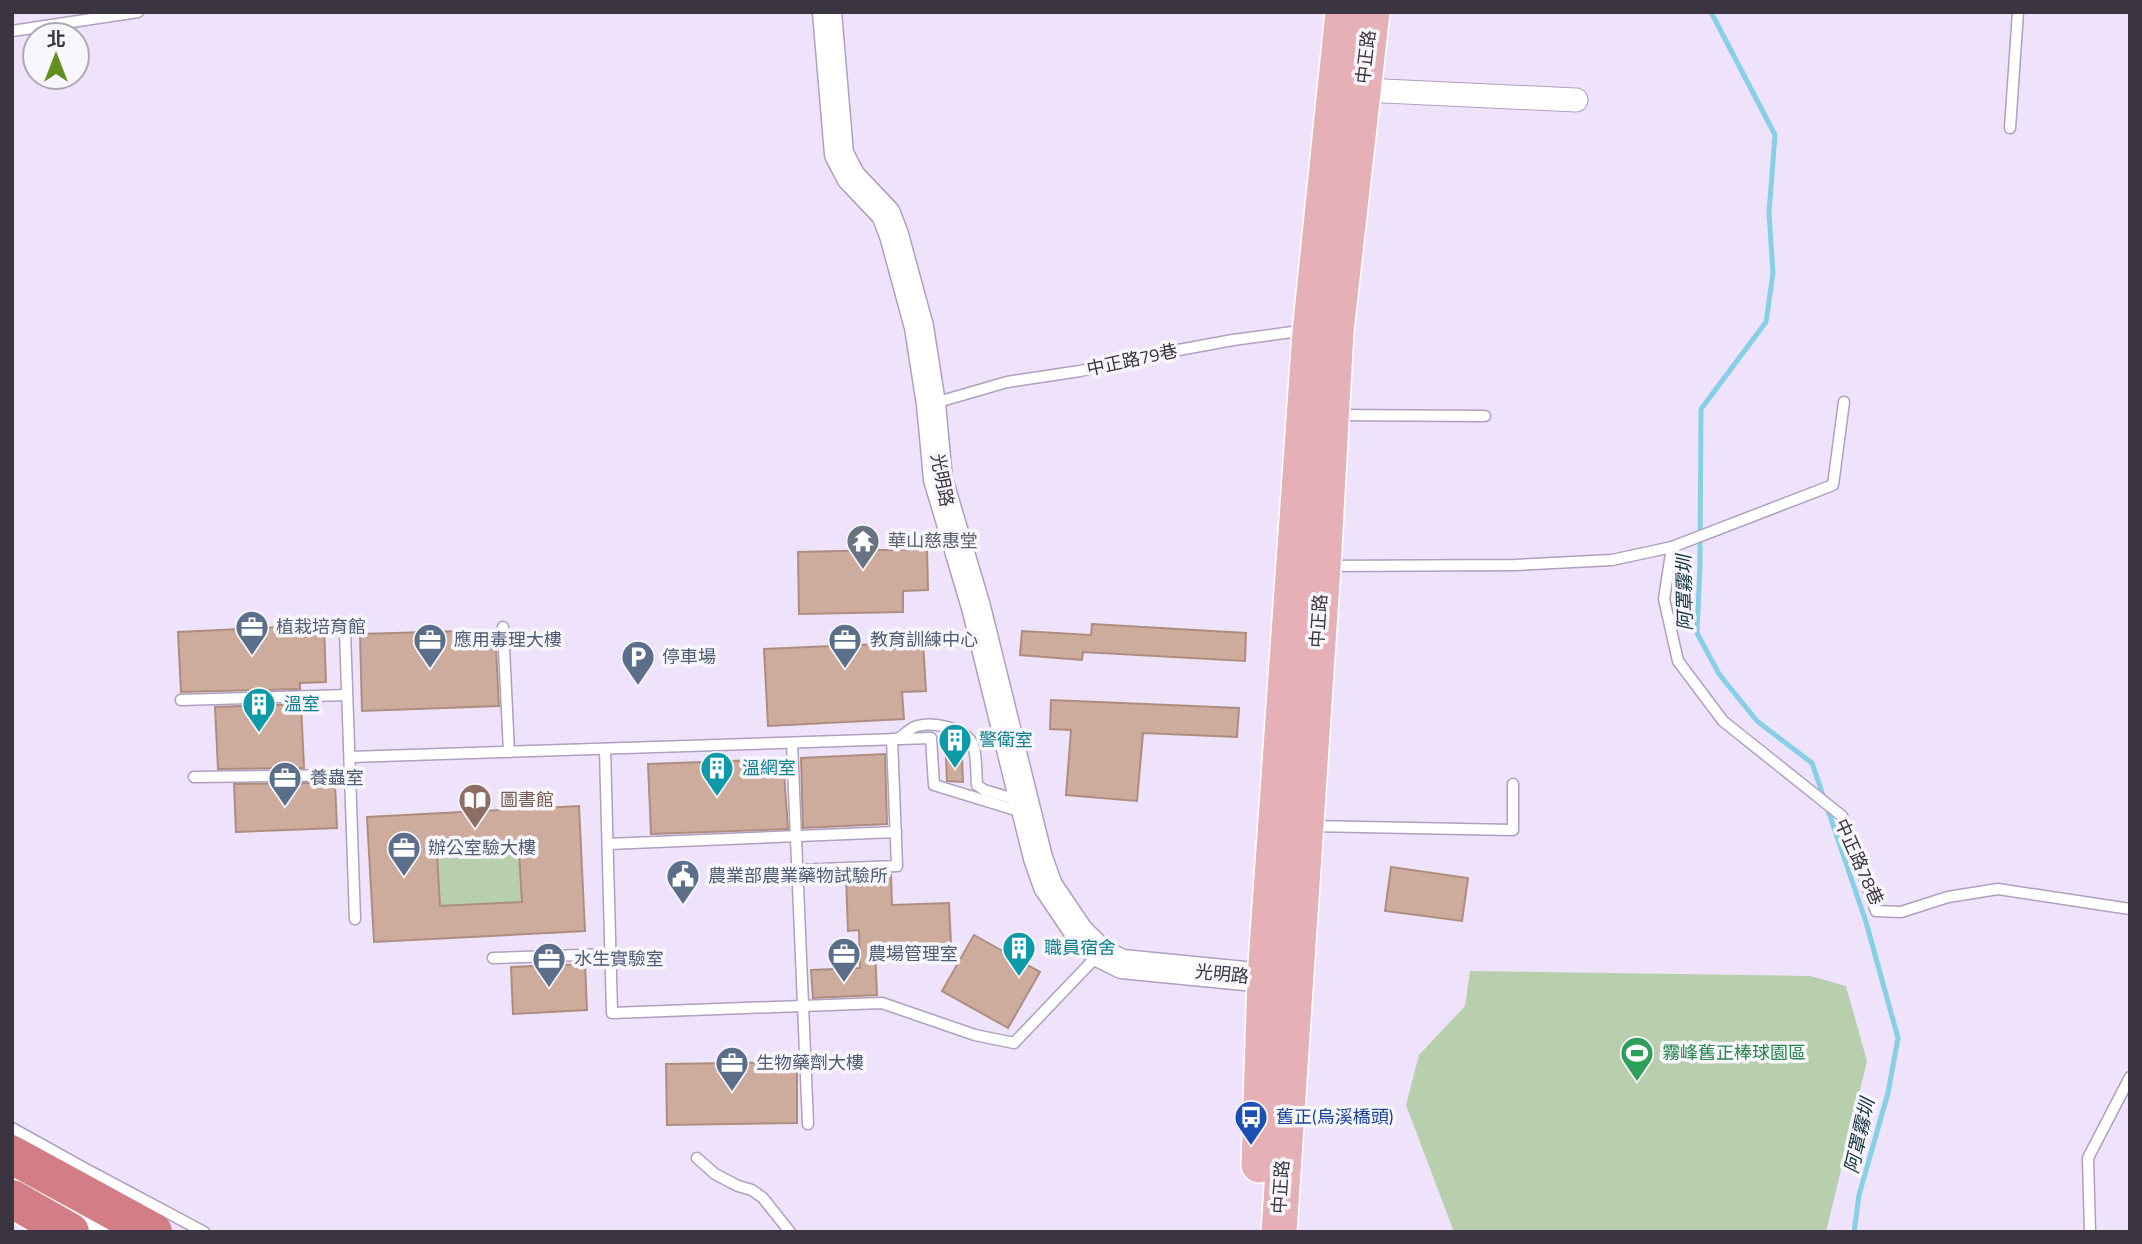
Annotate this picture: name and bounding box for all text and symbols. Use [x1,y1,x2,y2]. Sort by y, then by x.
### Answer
north arrow [21,21,91,91]
text: 北 [46,24,66,53]
street label: 中正路 [1349,28,1382,85]
street label: 中正路79巷 [1084,337,1180,382]
street label: 光明路 [924,451,961,509]
temple icon: 華山慈惠堂 [844,522,882,571]
place label: 華山慈惠堂 [888,527,978,554]
water label: 阿罩霧圳 [1668,552,1699,631]
street label: 中正路 [1303,593,1334,649]
office icon: 植栽培育館 [233,608,271,657]
place label: 植栽培育館 [276,613,366,640]
office icon: 應用毒理大樓 [411,621,449,670]
office icon: 教育訓練中心 [826,621,864,670]
place label: 應用毒理大樓 [454,626,562,653]
place label: 教育訓練中心 [870,626,978,653]
parking icon: 停車場 [619,638,657,687]
place label: 停車場 [662,643,716,670]
building icon: 溫室 [240,685,278,734]
place label: 溫室 [284,690,320,717]
building icon: 警衛室 [936,721,974,770]
place label: 警衛室 [979,726,1033,753]
building icon: 溫網室 [698,749,736,798]
place label: 溫網室 [742,754,796,781]
office icon: 養蟲室 [266,759,304,808]
place label: 養蟲室 [310,764,364,791]
library icon: 圖書館 [456,781,494,830]
place label: 圖書館 [500,786,554,813]
street label: 中正路78巷 [1828,814,1891,909]
office icon: 辦公室驗大樓 [385,829,423,878]
place label: 辦公室驗大樓 [428,834,536,861]
public building icon: 農業部農業藥物試驗所 [664,857,702,906]
place label: 農業部農業藥物試驗所 [708,862,888,889]
building icon: 職員宿舍 [1000,929,1038,978]
place label: 職員宿舍 [1044,934,1116,961]
office icon: 農場管理室 [825,935,863,984]
office icon: 水生實驗室 [530,940,568,989]
place label: 農場管理室 [868,940,958,967]
place label: 水生實驗室 [574,945,664,972]
street label: 光明路 [1194,957,1250,990]
sports icon: 霧峰舊正棒球園區 [1618,1034,1656,1083]
place label: 霧峰舊正棒球園區 [1662,1039,1806,1066]
office icon: 生物藥劑大樓 [713,1044,751,1093]
place label: 生物藥劑大樓 [756,1049,864,1076]
water label: 阿罩霧圳 [1836,1093,1882,1176]
bus stop icon: 舊正(烏溪橋頭) [1232,1098,1270,1147]
place label: 舊正(烏溪橋頭) [1276,1103,1394,1130]
street label: 中正路 [1265,1159,1296,1215]

